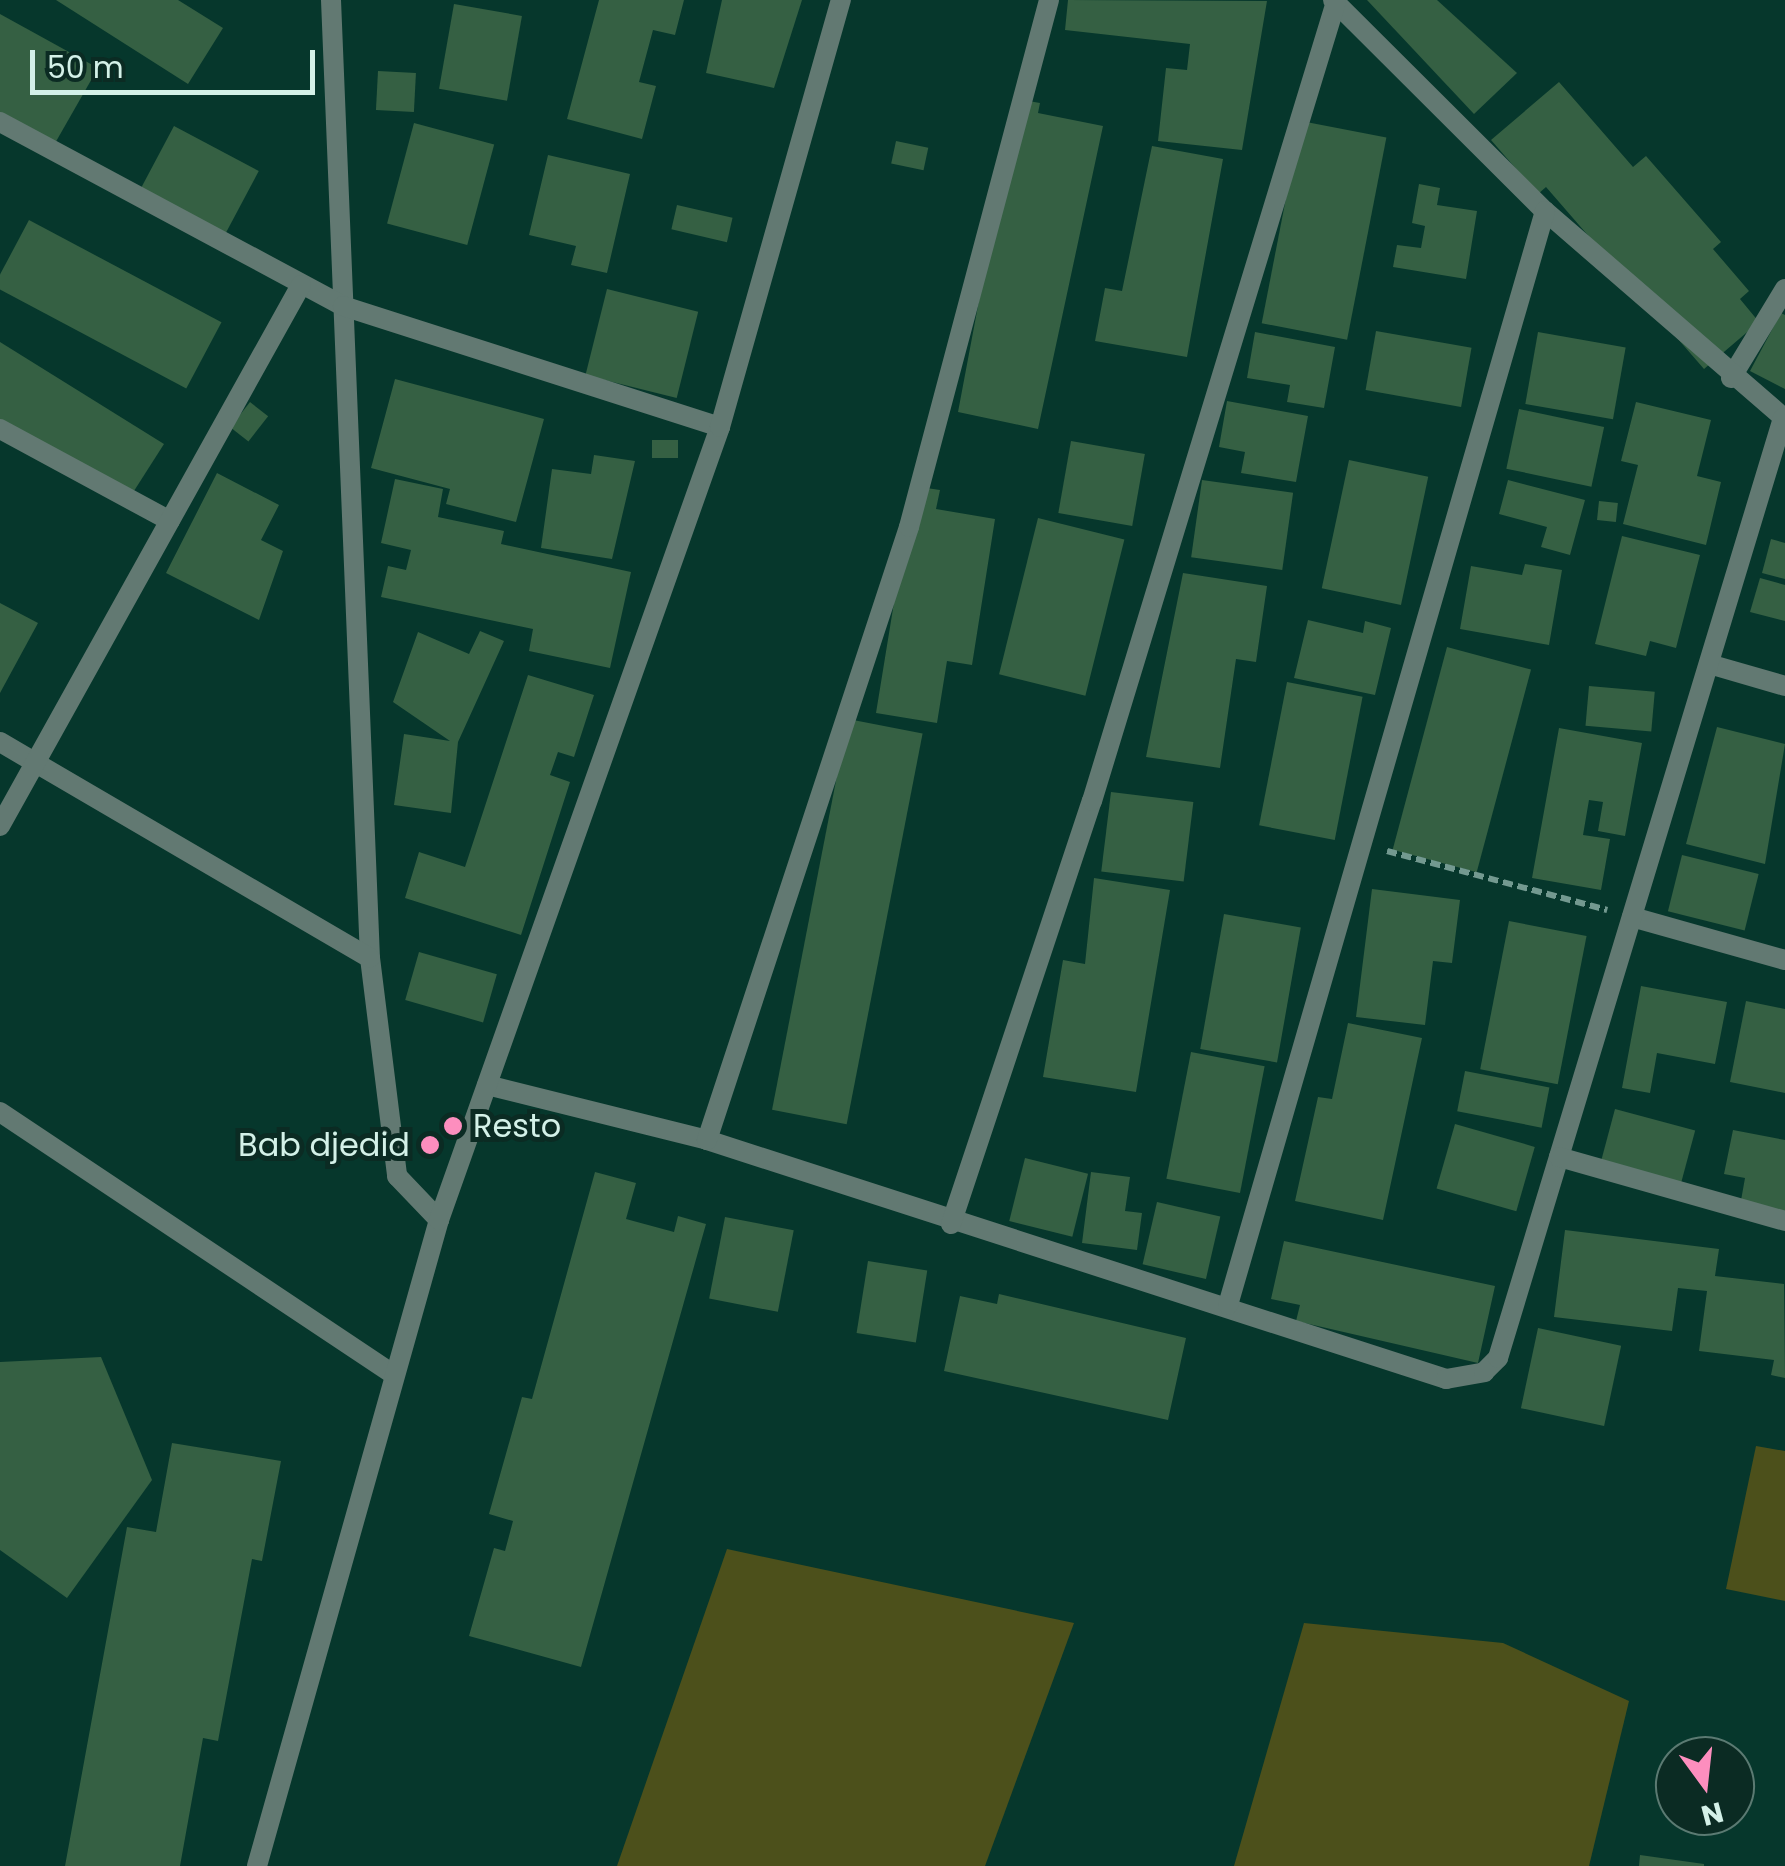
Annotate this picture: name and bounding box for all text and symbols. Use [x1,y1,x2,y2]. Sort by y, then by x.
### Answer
scale bar [35,30,320,92]
text: 50 m [47,46,124,89]
place label: Resto [473,1107,561,1145]
marker: Resto [442,1115,464,1137]
place label: Bab djedid [238,1126,410,1164]
marker: Bab djedid [419,1134,441,1156]
north arrow [1655,1736,1755,1836]
text: N [1697,1792,1728,1835]

